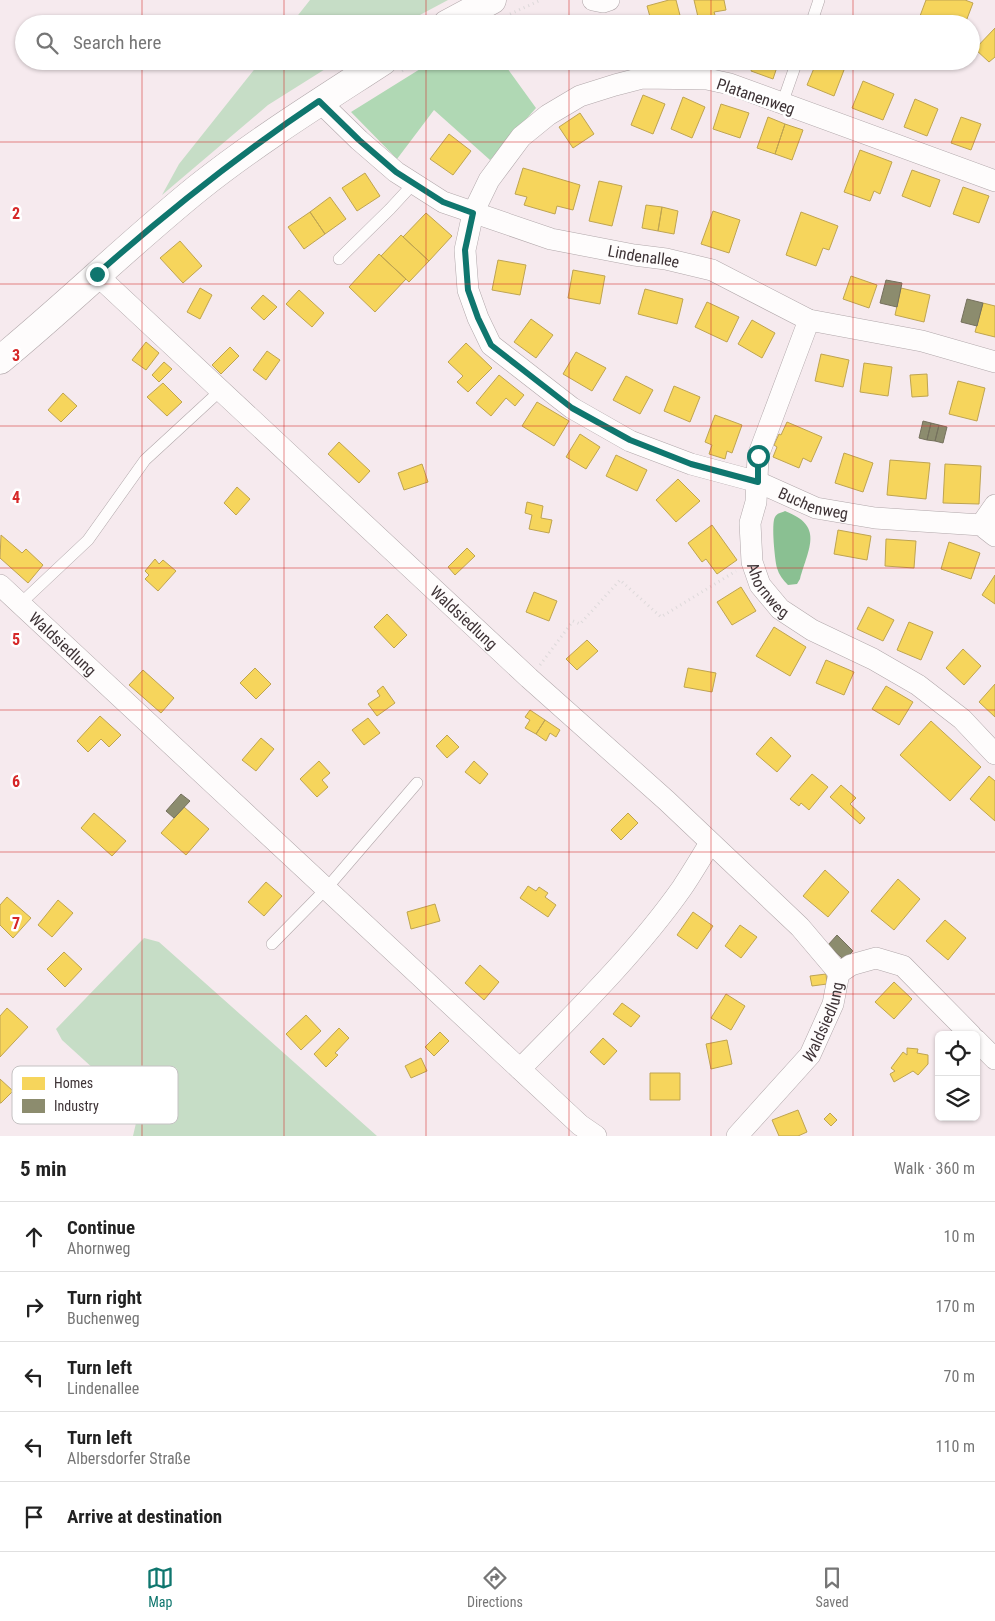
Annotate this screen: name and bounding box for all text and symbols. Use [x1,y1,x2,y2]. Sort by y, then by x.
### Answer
search box [15,15,980,70]
icon: search [33,29,61,57]
text: Search here [73,31,161,54]
street label: Platanenweg [714,74,797,119]
text: 2 [12,204,20,223]
street label: Lindenallee [606,241,681,272]
route end [86,263,109,286]
text: 3 [12,346,20,365]
route start [747,445,770,468]
street label: Buchenweg [775,483,850,523]
text: 4 [12,488,20,507]
street label: Ahornweg [743,560,792,622]
street label: Waldsiedlung [426,582,501,654]
street label: Waldsiedlung [25,608,100,680]
text: 5 [12,630,20,649]
text: 6 [12,772,20,791]
text: 7 [12,914,20,933]
street label: Waldsiedlung [799,980,847,1066]
map controls [935,1031,980,1121]
button: locate [935,1031,980,1076]
legend [12,1066,178,1124]
text: Homes [54,1075,93,1091]
button: layers [935,1076,980,1121]
text: Industry [54,1098,99,1114]
text: 5 min [20,1157,67,1181]
text: Walk · 360 m [894,1159,975,1178]
text: Continue [67,1216,135,1239]
icon: ahead [20,1223,48,1251]
text: 10 m [943,1227,975,1246]
text: Ahornweg [67,1239,130,1258]
text: Turn right [67,1286,142,1309]
icon: right [20,1293,48,1321]
text: 170 m [936,1297,975,1316]
text: Buchenweg [67,1309,140,1328]
text: Turn left [67,1356,132,1379]
icon: left [20,1363,48,1391]
text: 70 m [943,1367,975,1386]
text: Lindenallee [67,1379,139,1398]
text: Turn left [67,1426,132,1449]
icon: left [20,1433,48,1461]
text: 110 m [936,1437,975,1456]
text: Albersdorfer Straße [67,1449,190,1468]
icon: arrive [20,1503,48,1531]
text: Arrive at destination [67,1505,222,1528]
tab: Map [146,1564,174,1610]
tab: Directions [467,1564,523,1610]
tab: Saved [815,1564,849,1610]

